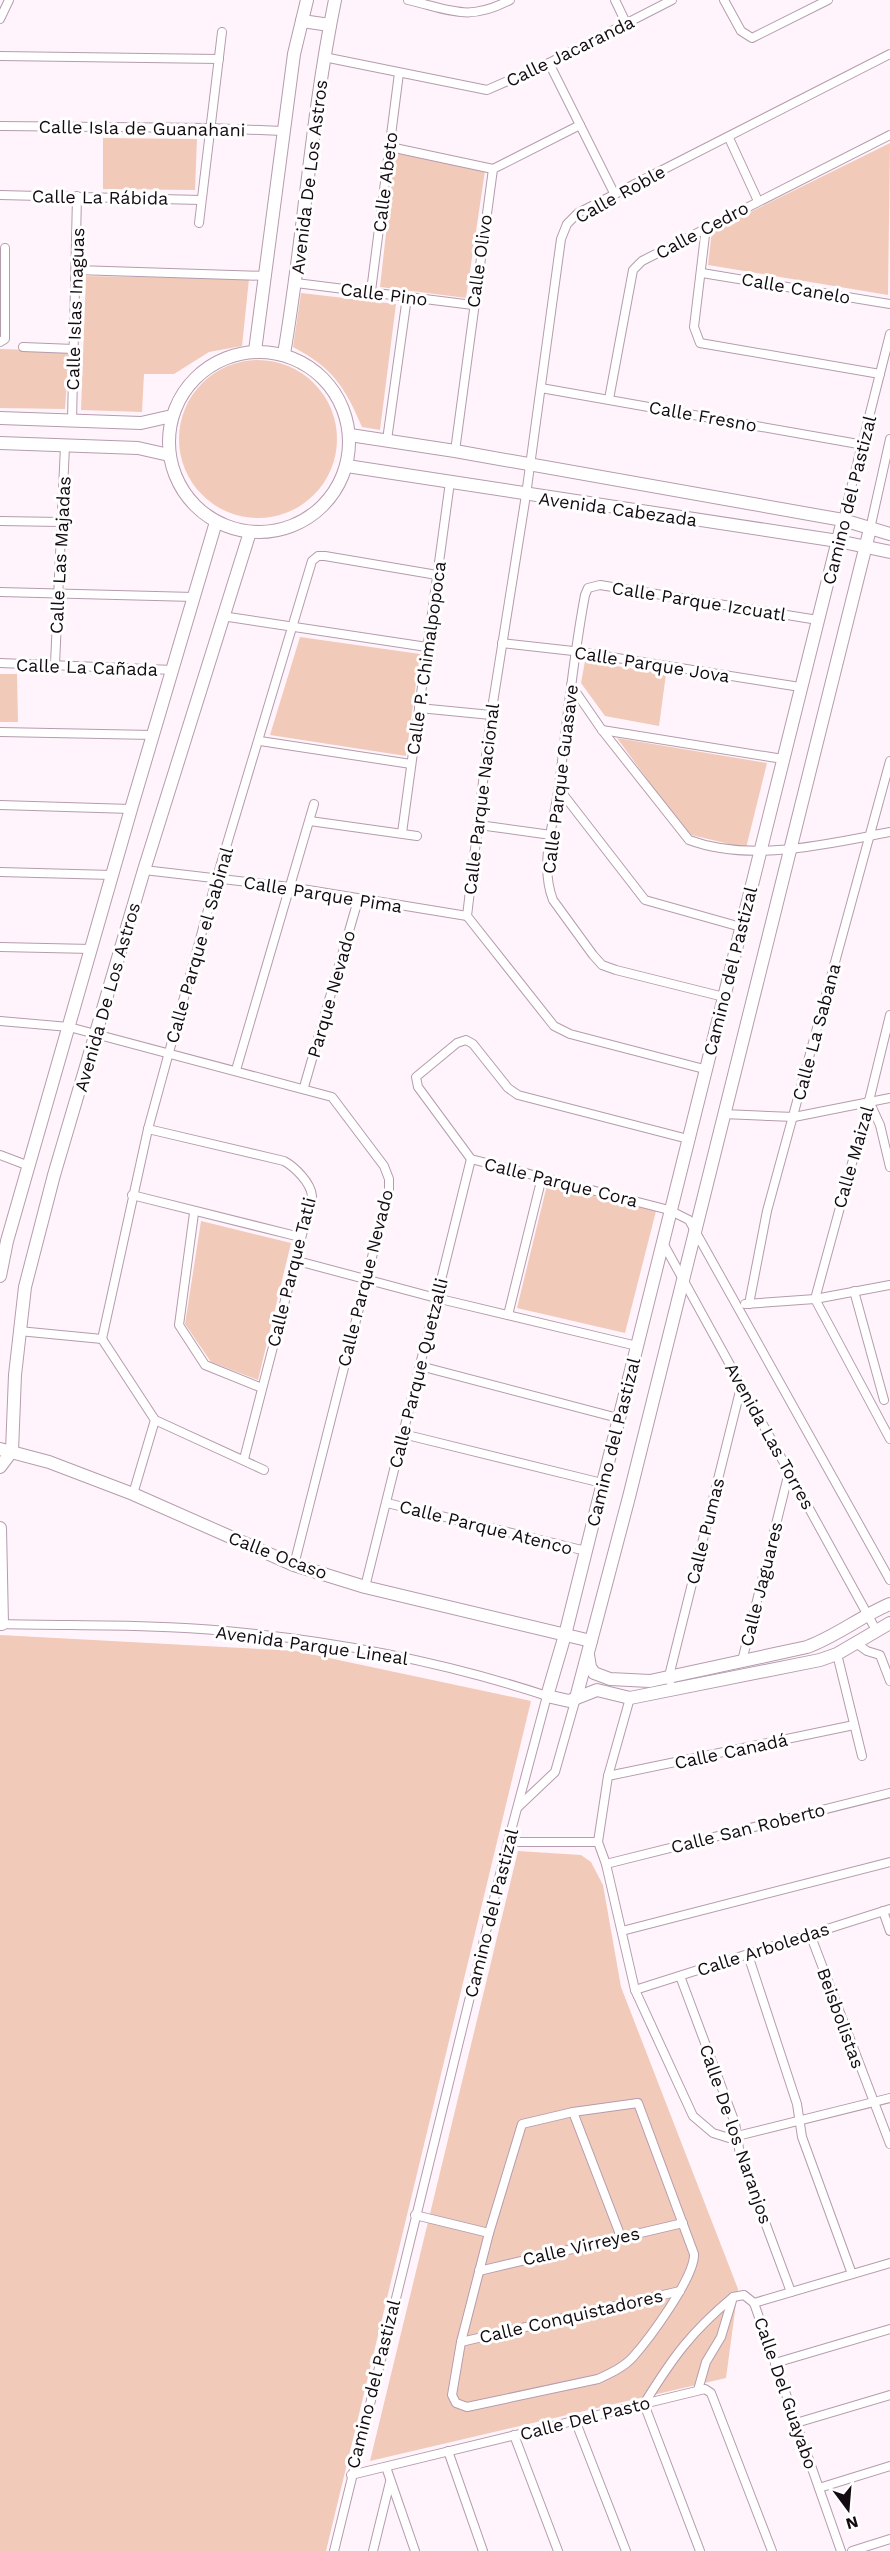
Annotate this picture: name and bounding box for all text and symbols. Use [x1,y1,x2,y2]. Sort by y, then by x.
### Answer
street label: Calle Jacaranda [503,11,637,91]
street label: Avenida De Los Astros [287,78,331,276]
street label: Calle Isla de Guanahani [38,116,246,140]
street label: Calle Abeto [368,131,402,233]
street label: Calle Roble [571,161,669,227]
street label: Calle La Rábida [32,185,168,209]
street label: Calle Cedro [652,197,752,263]
street label: Calle Olivo [462,213,496,309]
street label: Calle Islas Inaguas [62,227,88,391]
street label: Calle Canelo [740,268,852,308]
street label: Calle Pino [339,278,429,310]
street label: Calle Fresno [647,396,759,436]
street label: Camino del Pastizal [818,413,880,587]
street label: Calle Las Majadas [45,476,75,634]
street label: Avenida Cabezada [537,487,699,531]
street label: Calle P. Chimalpopoca [402,560,450,756]
street label: Calle Parque Izcuatl [610,577,788,625]
street label: Calle Parque Jova [573,641,731,687]
street label: Calle La Cañada [16,654,158,680]
street label: Calle Parque Guasave [538,683,582,875]
street label: Calle Parque Nacional [459,701,503,896]
street label: Calle Parque el Sabinal [161,844,237,1045]
street label: Calle Parque Pima [242,871,404,917]
street label: Camino del Pastizal [699,884,761,1058]
street label: Avenida De Los Astros [70,900,144,1094]
street label: Parque Nevado [303,928,359,1060]
street label: Calle La Sabana [788,961,844,1103]
street label: Calle Maizal [828,1103,878,1211]
street label: Calle Parque Cora [482,1153,640,1211]
street label: Calle Parque Nevado [333,1187,397,1369]
street label: Calle Parque Tatli [262,1195,320,1349]
street label: Calle Parque Quetzalli [384,1276,452,1470]
street label: Camino del Pastizal [582,1355,644,1529]
street label: Avenida Las Torres [721,1359,819,1513]
street label: Calle Pumas [682,1476,728,1586]
street label: Calle Parque Atenco [397,1495,575,1559]
street label: Calle Jaguares [735,1520,787,1648]
street label: Calle Ocaso [226,1527,330,1583]
street label: Avenida Parque Lineal [214,1621,410,1669]
street label: Calle Canadá [672,1729,790,1773]
street label: Calle San Roberto [669,1799,827,1857]
street label: Camino del Pastizal [460,1826,522,2000]
street label: Calle Arboledas [694,1918,832,1980]
street label: Beisbolistas [813,1965,869,2071]
street label: Calle De los Naranjos [695,2042,777,2226]
street label: Calle Virreyes [520,2222,642,2270]
street label: Calle Conquistadores [477,2285,665,2347]
street label: Camino del Pastizal [342,2297,404,2471]
street label: Calle Del Guayabo [750,2314,822,2472]
street label: Calle Del Pasto [518,2392,652,2444]
north arrow [818,2479,878,2539]
text: N [844,2512,860,2534]

